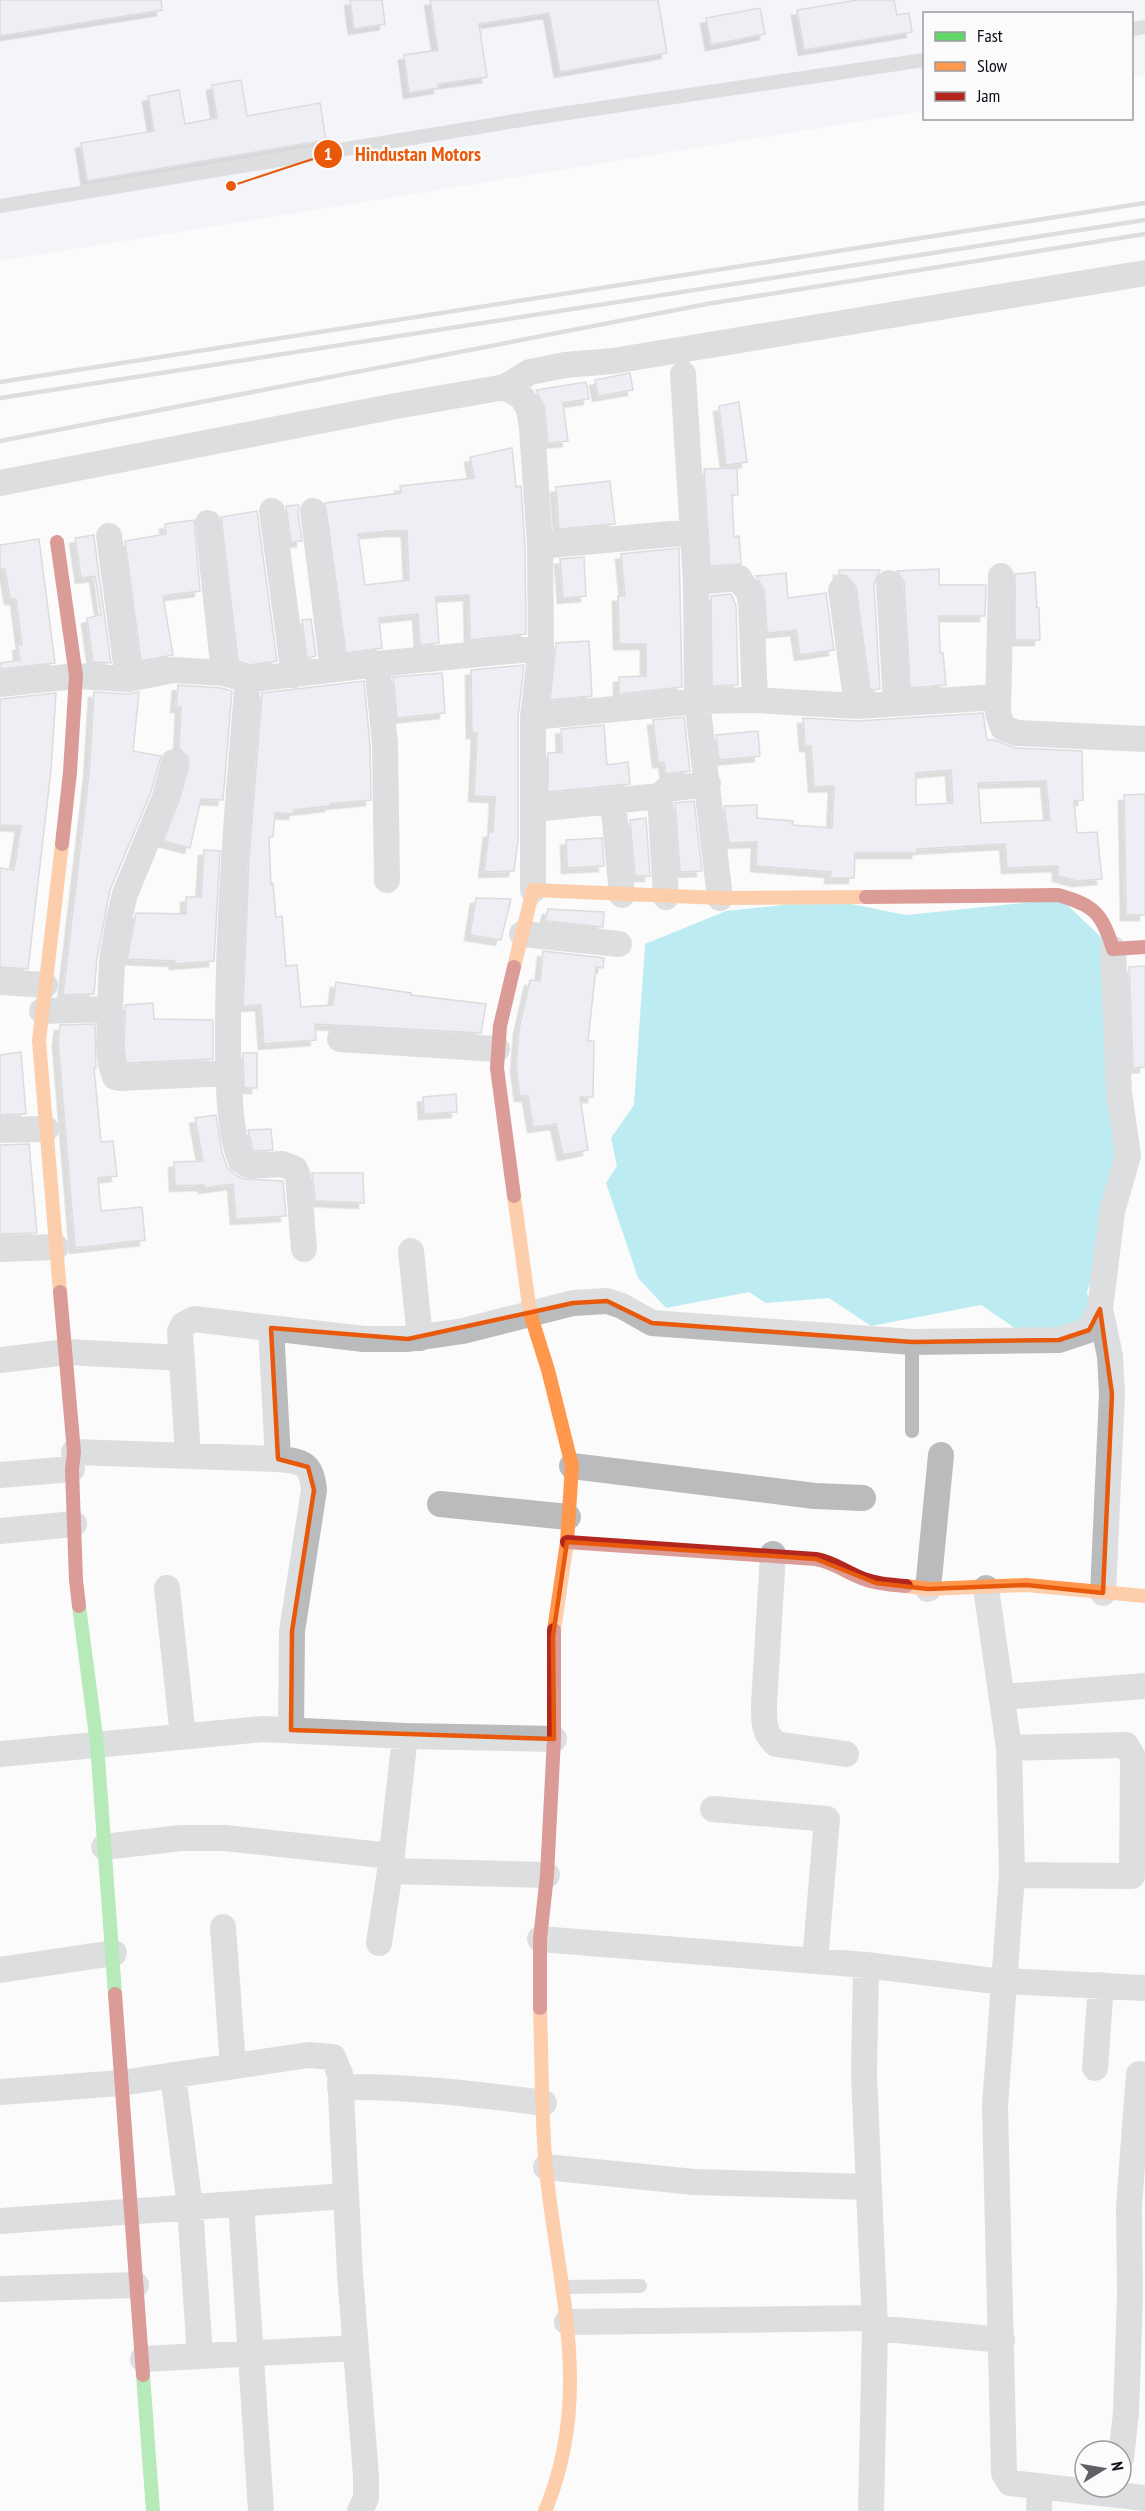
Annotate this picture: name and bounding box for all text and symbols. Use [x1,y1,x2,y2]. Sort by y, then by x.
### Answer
legend [923,12,1133,120]
text: Fast [977,24,1003,47]
text: Slow [977,54,1008,77]
text: Jam [976,84,1000,107]
callout: Hindustan Motors [313,135,493,173]
text: Hindustan Motors [355,141,481,167]
text: 1 [324,142,332,165]
north arrow [1073,2439,1133,2499]
text: N [1107,2460,1128,2472]

